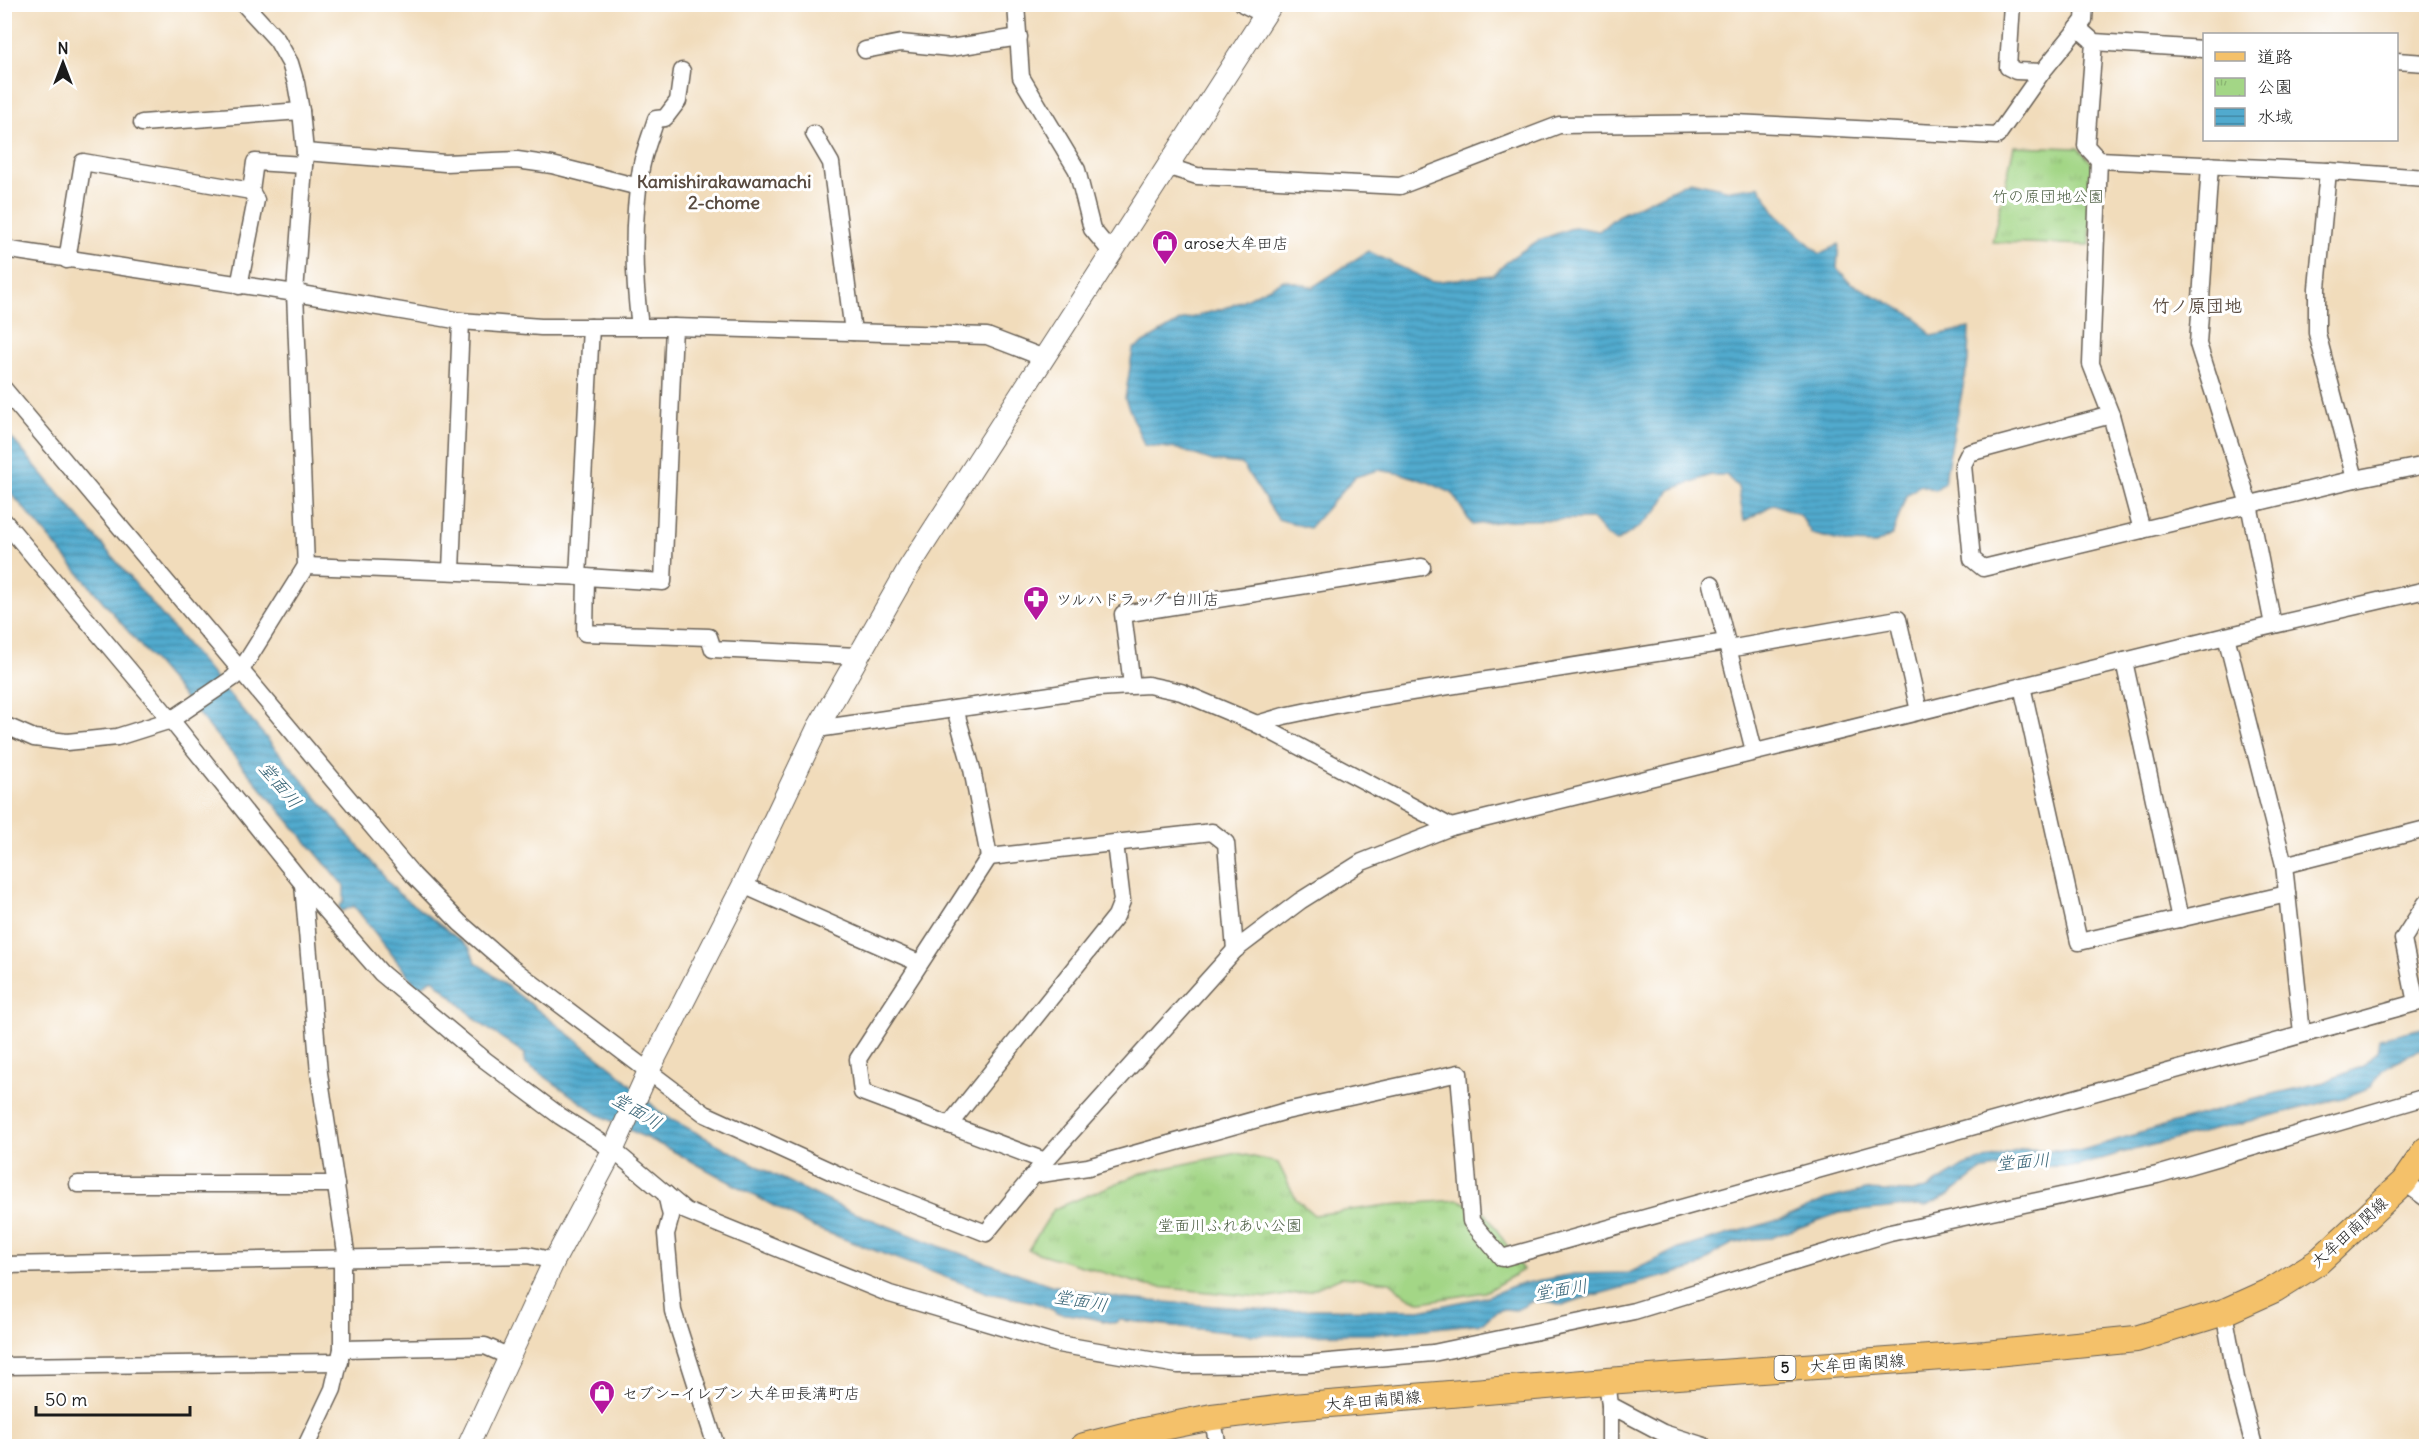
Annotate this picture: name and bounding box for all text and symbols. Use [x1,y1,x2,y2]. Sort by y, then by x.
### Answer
north arrow [33,33,93,93]
legend [2203,33,2398,141]
text: N [57,38,69,58]
text: 道路 [2257,45,2293,68]
text: 公園 [2257,75,2293,98]
text: 水域 [2257,105,2293,128]
district label: Kamishirakawamachi 2-chome [637,170,811,214]
park label: 竹の原団地公園 [1992,186,2104,206]
shop icon: arose大牟田店 [1150,228,1180,266]
place label: arose大牟田店 [1184,233,1288,253]
district label: 竹ノ原団地 [2152,294,2242,317]
pharmacy icon: ツルハドラッグ 白川店 [1021,584,1051,622]
place label: ツルハドラッグ 白川店 [1056,589,1219,609]
water label: 堂面川 [254,757,307,813]
water label: 堂面川 [608,1087,666,1134]
water label: 堂面川 [1995,1148,2051,1175]
street label: 大牟田南関線 [2307,1192,2391,1272]
park label: 堂面川ふれあい公園 [1158,1215,1302,1235]
water label: 堂面川 [1532,1274,1589,1305]
water label: 堂面川 [1053,1284,1110,1317]
street label: 大牟田南関線 [1808,1350,1906,1376]
road number: 5 [1774,1356,1796,1380]
shop icon: セブン−イレブン 大牟田長溝町店 [587,1378,617,1416]
scale bar [36,1379,190,1417]
place label: セブン−イレブン 大牟田長溝町店 [622,1383,860,1403]
street label: 大牟田南関線 [1324,1386,1422,1414]
text: 50 m [45,1388,87,1411]

